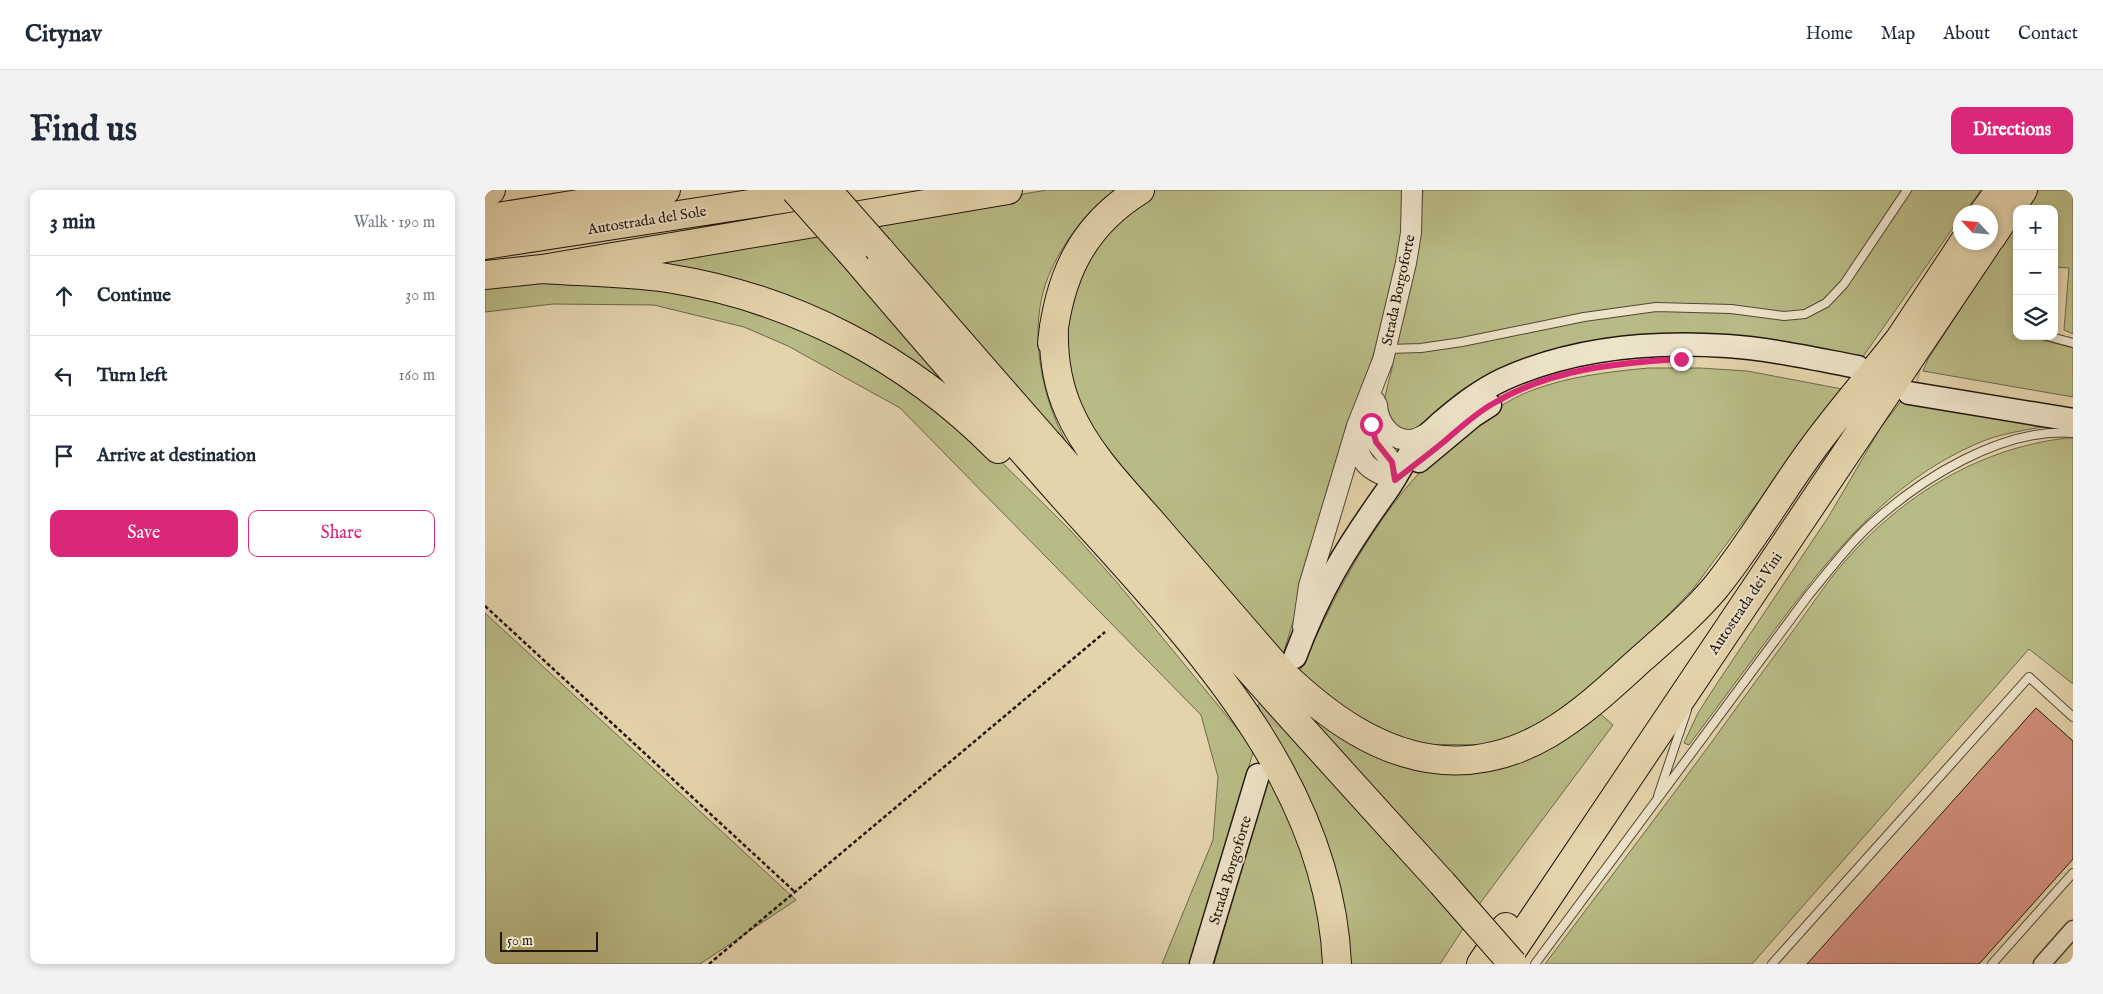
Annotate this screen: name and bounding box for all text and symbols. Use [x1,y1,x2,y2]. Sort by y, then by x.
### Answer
text: Citynav [25,19,102,50]
text: Home [1806,23,1853,46]
text: Map [1881,23,1915,46]
text: About [1943,23,1990,46]
text: Contact [2018,23,2078,46]
button: Directions [1951,107,2073,154]
text: Find us [30,108,137,153]
street label: Autostrada del Sole [585,202,708,239]
north arrow [1953,205,1998,250]
map controls [2013,205,2058,340]
button: + [2013,205,2058,250]
text: 3 min [50,209,95,236]
text: Walk · 190 m [354,213,435,233]
street label: Strada Borgoforte [1377,233,1420,347]
button: − [2013,250,2058,295]
icon: ahead [50,282,78,310]
text: Continue [97,284,171,308]
text: 30 m [405,286,435,306]
button: layers [2013,295,2058,340]
route end [1670,348,1693,371]
icon: left [50,362,78,390]
text: Turn left [97,364,168,388]
text: 160 m [399,366,435,386]
route start [1360,413,1383,436]
icon: arrive [50,442,78,470]
text: Arrive at destination [97,444,256,468]
button: Save [50,510,238,557]
button: Share [248,510,435,557]
street label: Autostrada dei Vini [1704,549,1787,659]
street label: Strada Borgoforte [1205,813,1256,927]
scale bar [500,929,597,952]
text: 50 m [507,932,533,950]

